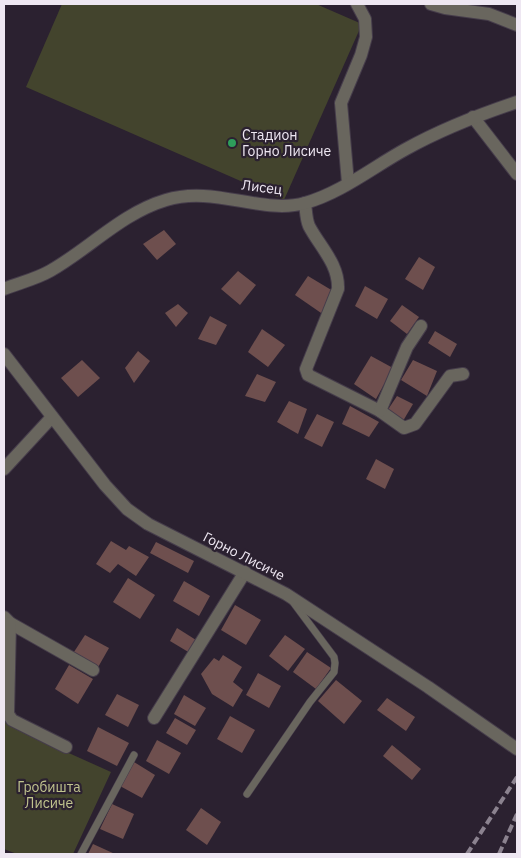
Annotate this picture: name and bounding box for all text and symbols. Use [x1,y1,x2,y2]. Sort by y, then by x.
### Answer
place label: Стадион Горно Лисиче [242,126,332,160]
marker: Стадион Горно Лисиче [226,137,238,149]
street label: Лисец [241,176,284,198]
street label: Горно Лисиче [200,528,288,584]
park label: Гробишта Лисиче [17,778,81,812]

